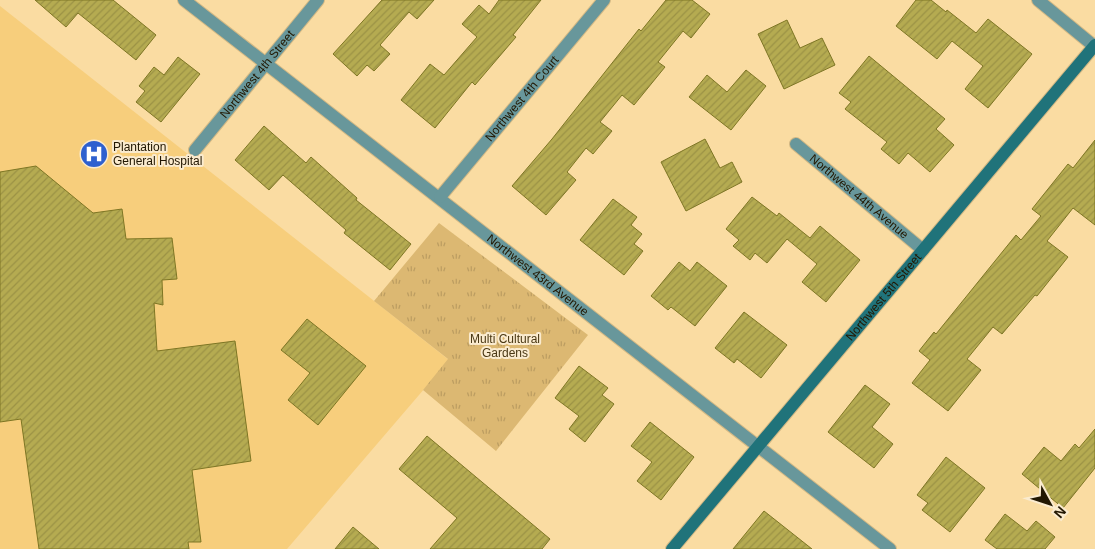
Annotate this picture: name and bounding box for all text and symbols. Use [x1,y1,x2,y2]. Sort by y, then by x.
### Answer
street label: Northwest 4th Street [217,27,298,121]
street label: Northwest 4th Court [482,53,562,144]
hospital icon: Plantation General Hospital [79,139,109,169]
place label: Plantation General Hospital [113,140,202,168]
street label: Northwest 44th Avenue [807,151,911,242]
street label: Northwest 43rd Avenue [484,231,591,319]
street label: Northwest 5th Street [843,250,925,343]
park label: Multi Cultural Gardens [470,332,540,360]
north arrow [1025,479,1075,529]
text: N [1051,503,1069,521]

